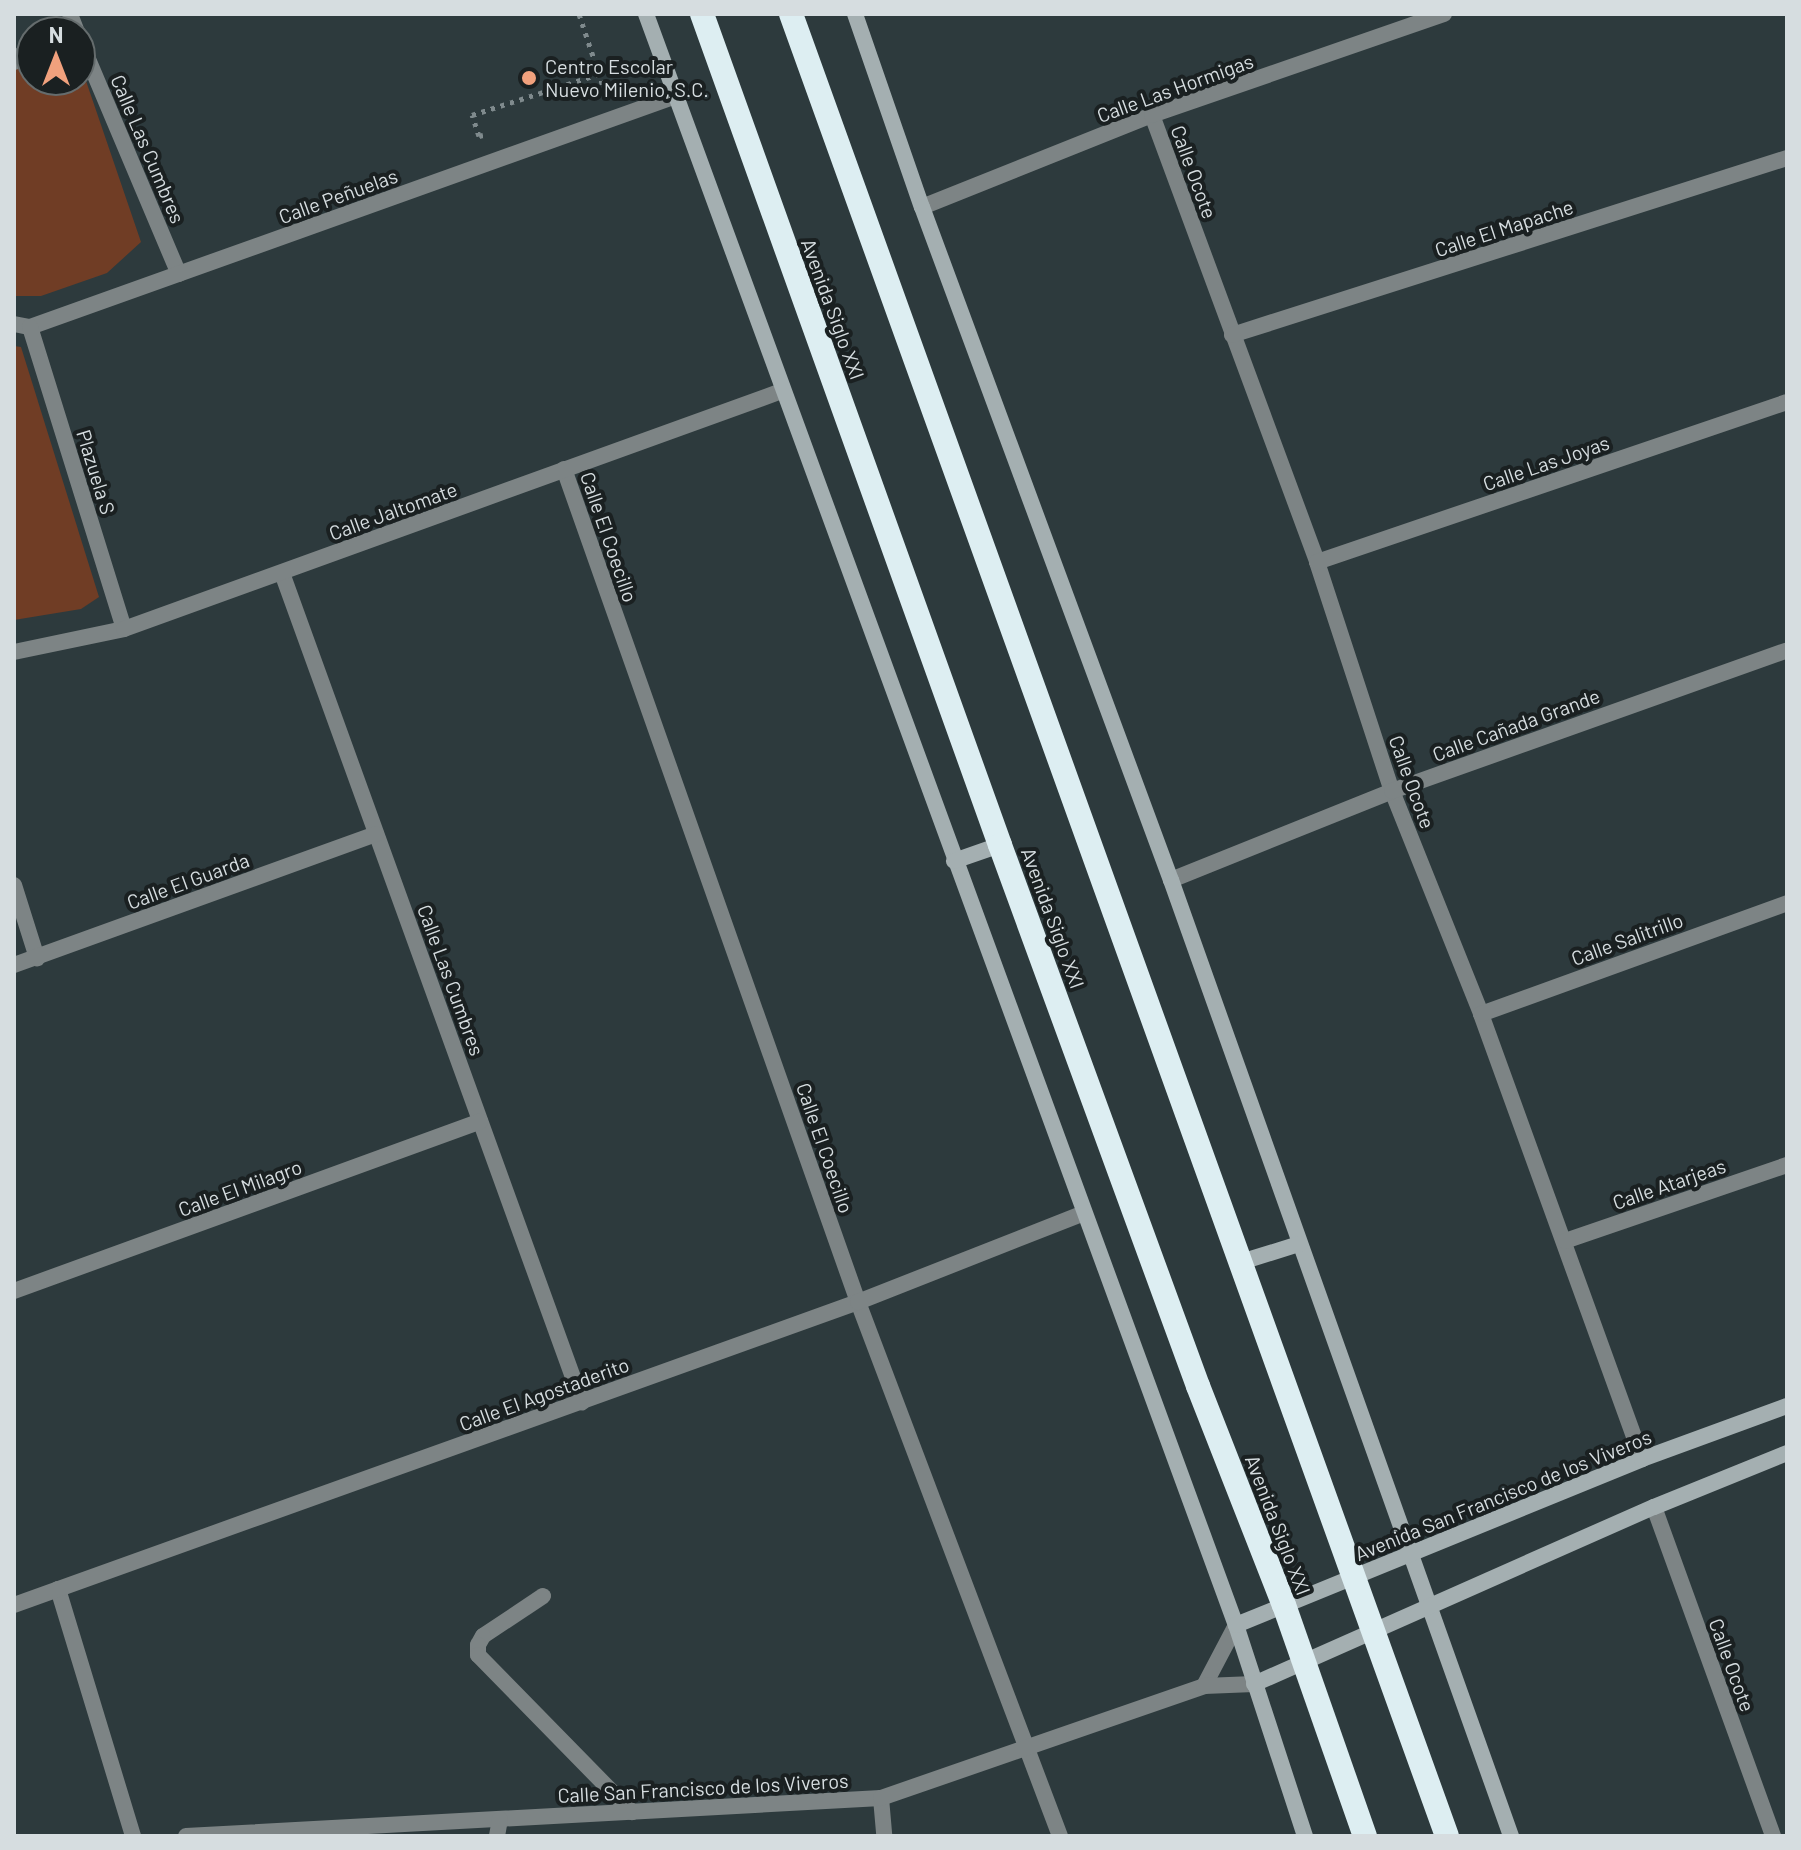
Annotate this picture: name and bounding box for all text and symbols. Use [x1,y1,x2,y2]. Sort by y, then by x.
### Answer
north arrow [16,16,96,96]
text: N [49,21,63,47]
street label: Calle Las Hormigas [1094,49,1256,127]
place label: Centro Escolar Nuevo Milenio, S.C. [545,54,709,101]
marker: Centro Escolar Nuevo Milenio, S.C. [520,69,538,87]
street label: Calle Las Cumbres [106,71,190,227]
street label: Calle Ocote [1166,122,1222,222]
street label: Calle Peñuelas [275,163,401,229]
street label: Calle El Mapache [1432,194,1576,262]
street label: Avenida Siglo XXI [796,235,870,383]
street label: Plazuela S [72,427,120,517]
street label: Calle Las Joyas [1480,430,1612,496]
street label: Calle El Coecillo [576,469,642,605]
street label: Calle Jaltomate [326,477,460,545]
street label: Calle Cañada Grande [1429,684,1603,766]
street label: Calle Ocote [1384,732,1440,832]
street label: Avenida Siglo XXI [1016,844,1090,992]
street label: Calle El Guarda [124,848,252,914]
street label: Calle Las Cumbres [413,901,489,1059]
street label: Calle Salitrillo [1568,908,1686,970]
street label: Calle El Coecillo [792,1080,858,1216]
street label: Calle Atarjeas [1609,1153,1729,1215]
street label: Calle El Milagro [175,1155,305,1221]
street label: Calle El Agostaderito [456,1352,632,1436]
street label: Avenida San Francisco de los Viveros [1351,1424,1655,1566]
street label: Avenida Siglo XXI [1240,1452,1316,1598]
street label: Calle Ocote [1704,1615,1760,1715]
street label: Calle San Francisco de los Viveros [557,1768,849,1808]

